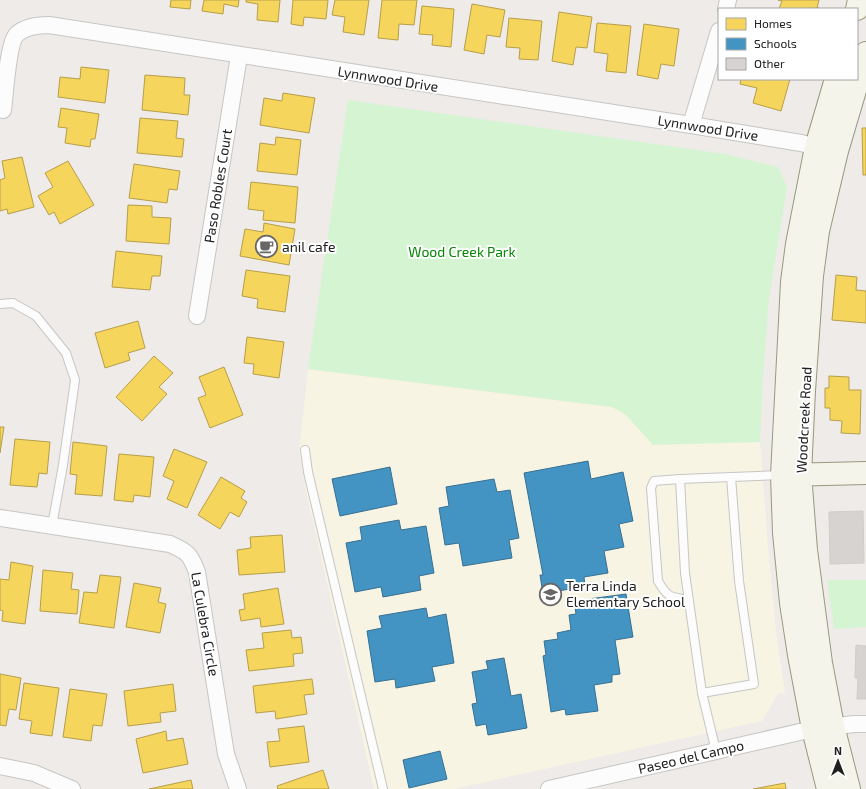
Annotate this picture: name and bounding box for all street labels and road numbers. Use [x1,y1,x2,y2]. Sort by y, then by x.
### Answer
street label: Lynnwood Drive [337,62,440,95]
street label: Lynnwood Drive [657,111,760,144]
street label: Paso Robles Court [200,128,235,244]
street label: Woodcreek Road [792,366,815,474]
street label: La Culebra Circle [188,571,223,677]
street label: Paseo del Campo [636,736,745,777]

